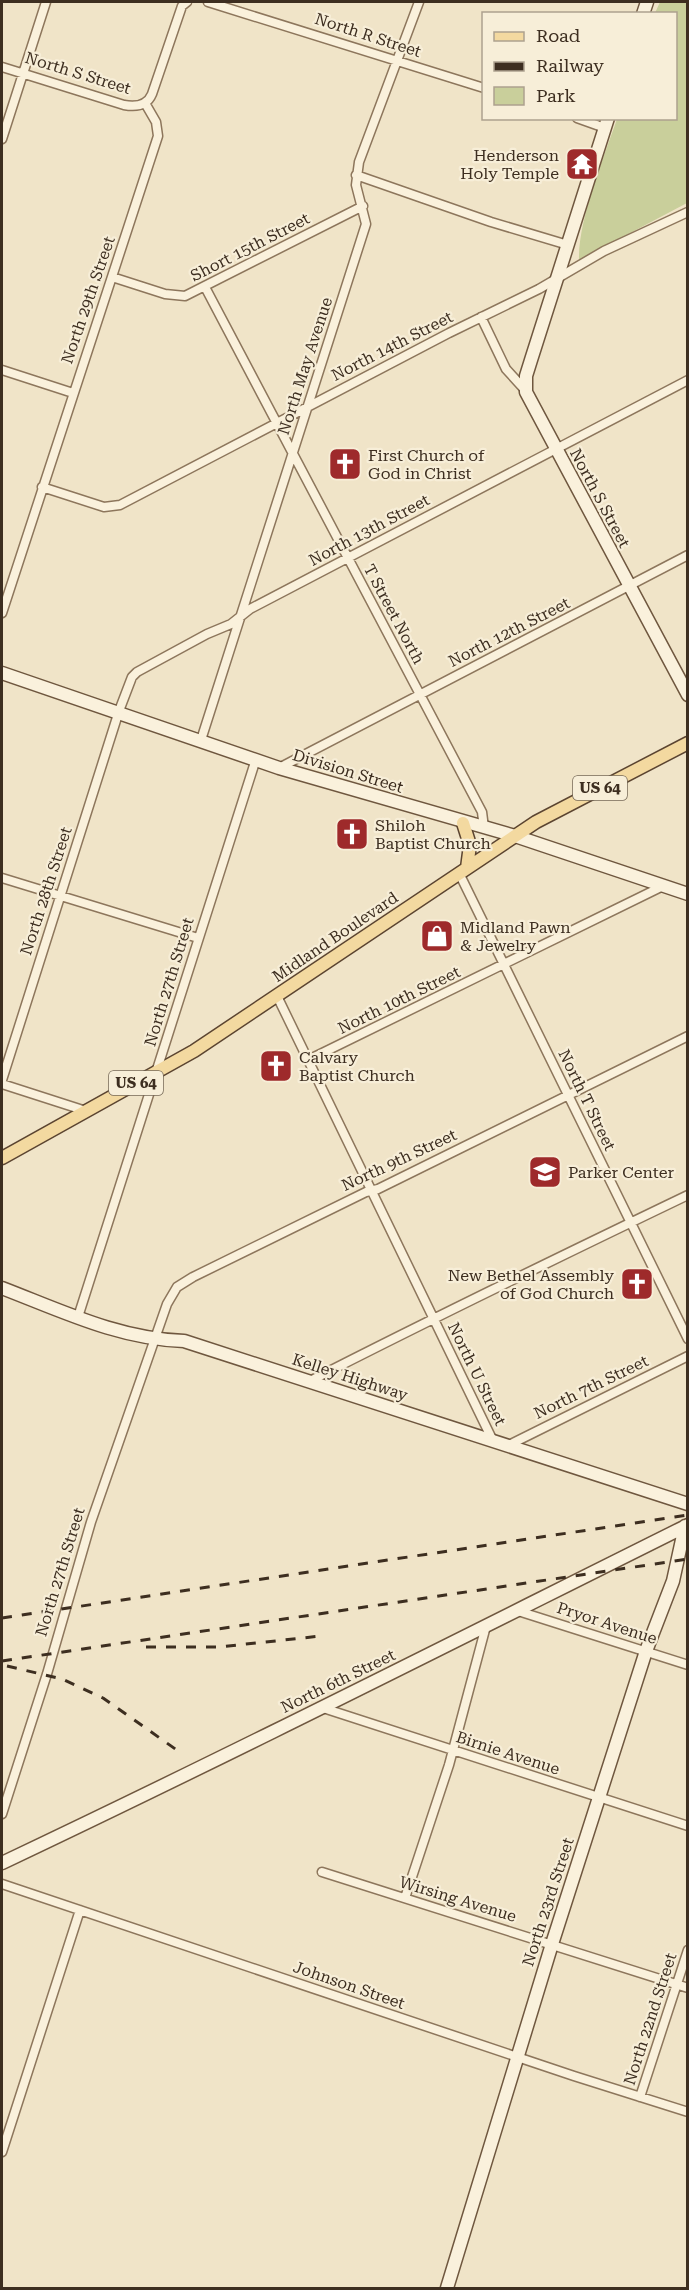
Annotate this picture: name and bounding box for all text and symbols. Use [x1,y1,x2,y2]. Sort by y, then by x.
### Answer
street label: North R Street [312,9,424,61]
legend [482,12,677,120]
text: Road [536,25,581,46]
street label: North S Street [23,48,133,98]
text: Railway [536,55,604,76]
text: Park [536,85,576,106]
place label: Henderson Holy Temple [460,146,559,183]
temple icon: Henderson Holy Temple [564,146,600,182]
street label: Short 15th Street [187,209,313,285]
street label: North 29th Street [57,234,119,366]
street label: North May Avenue [274,294,336,437]
street label: North 14th Street [328,307,456,385]
street label: North S Street [566,445,634,551]
church icon: First Church of God in Christ [327,446,363,482]
place label: First Church of God in Christ [368,446,485,483]
street label: North 13th Street [305,490,433,570]
street label: T Street North [360,561,428,667]
street label: North 12th Street [445,593,573,671]
street label: Division Street [290,745,406,797]
road number: US 64 [573,776,627,800]
church icon: Shiloh Baptist Church [334,816,370,852]
place label: Shiloh Baptist Church [375,816,491,853]
street label: North 28th Street [16,824,76,958]
street label: Midland Boulevard [269,888,401,986]
street label: North 27th Street [140,915,198,1049]
shop icon: Midland Pawn & Jewelry [419,918,455,954]
place label: Midland Pawn & Jewelry [460,918,571,955]
street label: North 10th Street [335,962,463,1038]
street label: North T Street [554,1046,620,1154]
church icon: Calvary Baptist Church [258,1048,294,1084]
place label: Calvary Baptist Church [299,1048,415,1085]
road number: US 64 [109,1071,163,1095]
street label: North 9th Street [338,1125,460,1195]
school or university icon: Parker Center [527,1154,563,1190]
place label: Parker Center [568,1163,674,1182]
place label: New Bethel Assembly of God Church [448,1266,615,1303]
church icon: New Bethel Assembly of God Church [619,1266,655,1302]
street label: North U Street [444,1319,510,1429]
street label: Kelley Highway [290,1349,411,1405]
street label: North 7th Street [531,1351,651,1423]
street label: North 27th Street [31,1505,89,1639]
street label: Pryor Avenue [555,1598,660,1648]
street label: North 6th Street [278,1645,398,1717]
street label: Birnie Avenue [454,1727,562,1779]
street label: North 23rd Street [518,1835,578,1969]
street label: Wirsing Avenue [397,1872,519,1926]
street label: North 22nd Street [620,1950,680,2088]
street label: Johnson Street [291,1957,407,2013]

